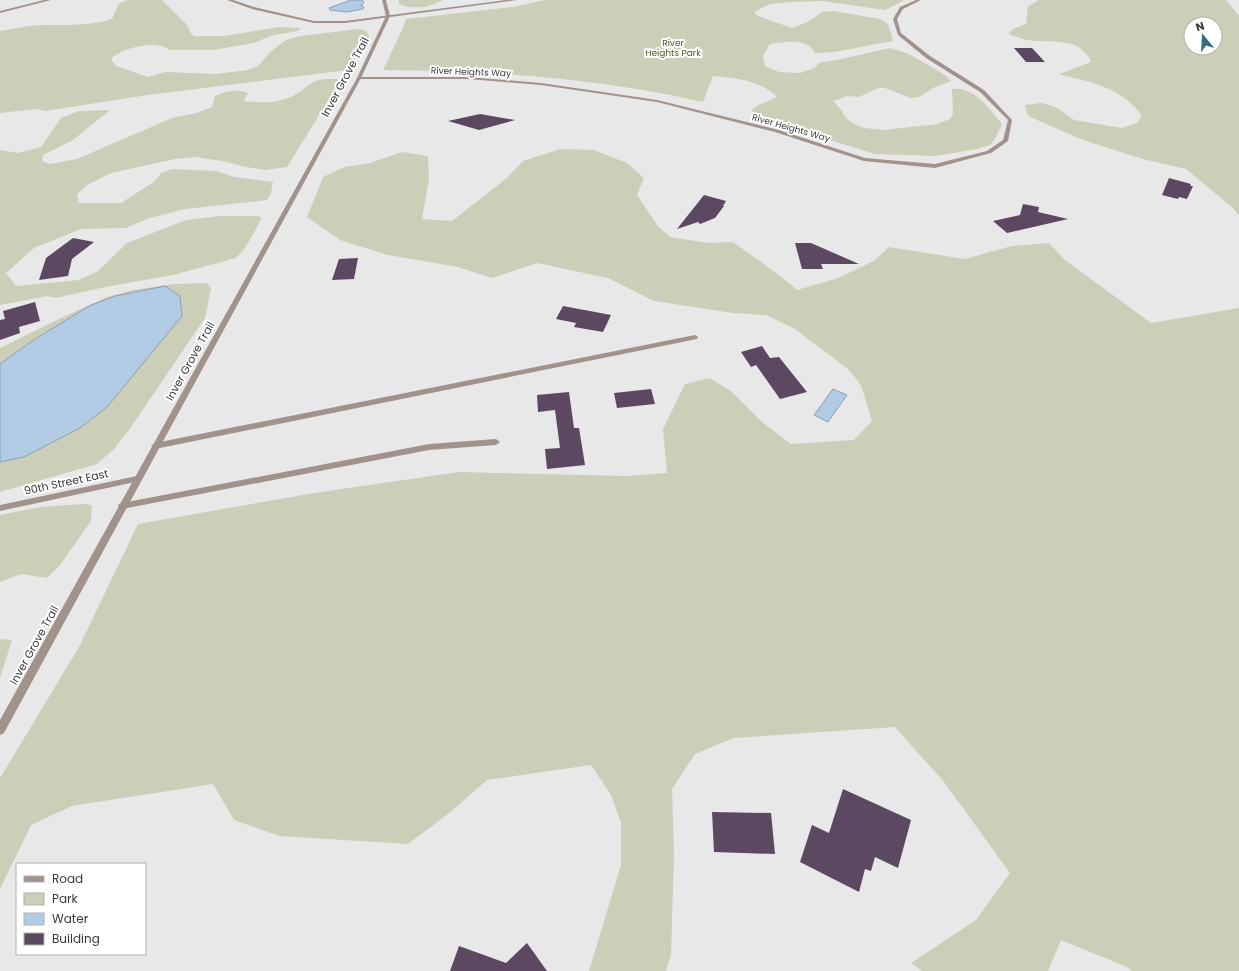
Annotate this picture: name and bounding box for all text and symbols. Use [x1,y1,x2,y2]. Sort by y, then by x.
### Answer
north arrow [1183,16,1223,56]
text: N [1193,18,1206,35]
street label: Inver Grove Trail [317,34,373,120]
park label: River Heights Park [645,37,701,59]
street label: River Heights Way [431,65,511,79]
street label: River Heights Way [751,111,831,145]
street label: Inver Grove Trail [162,319,218,403]
street label: 90th Street East [22,465,110,499]
street label: Inver Grove Trail [6,603,62,687]
legend [16,863,146,955]
text: Road [52,870,83,887]
text: Park [52,890,79,907]
text: Water [52,910,89,927]
text: Building [52,930,100,947]

